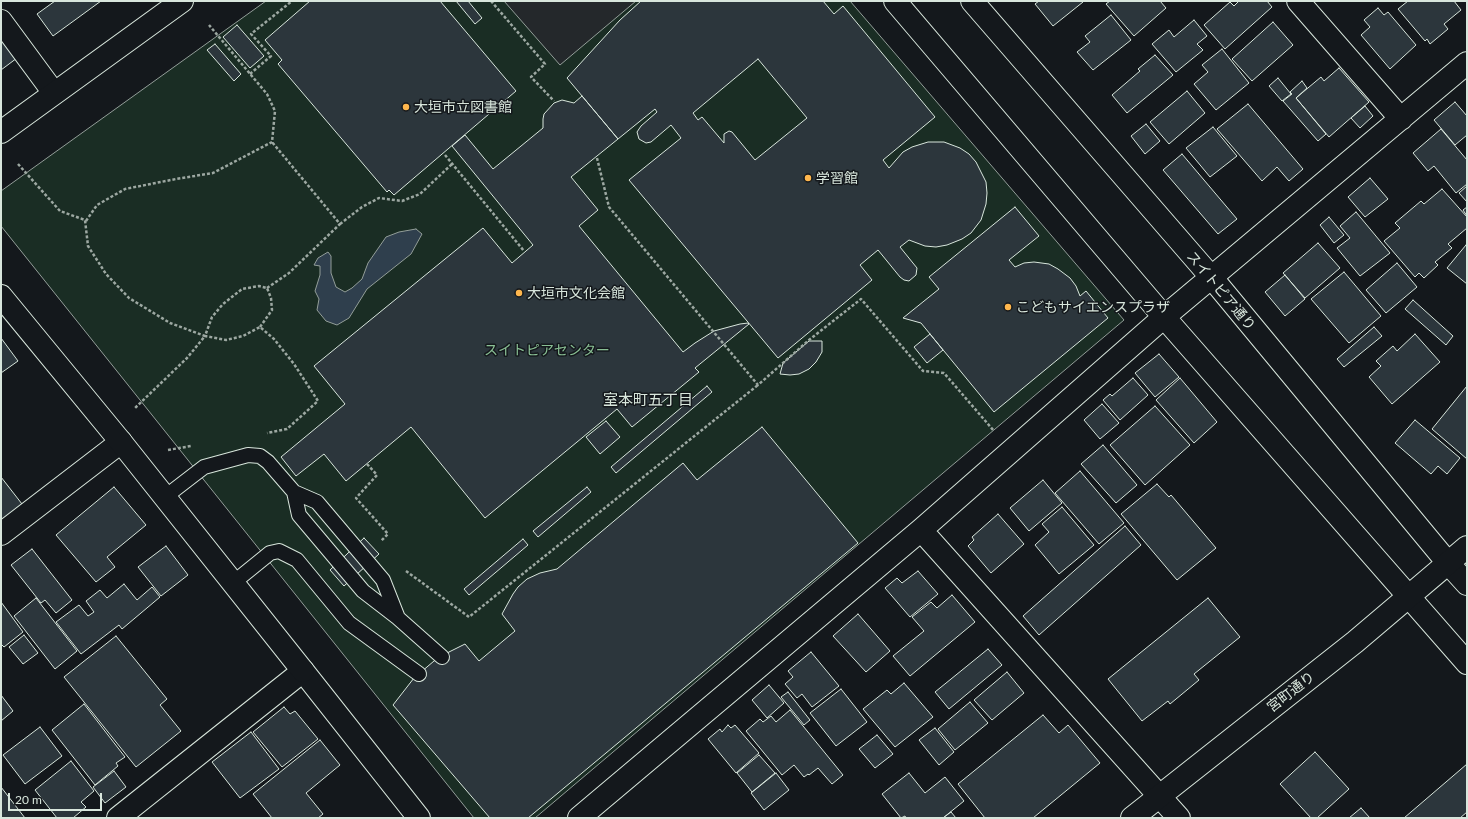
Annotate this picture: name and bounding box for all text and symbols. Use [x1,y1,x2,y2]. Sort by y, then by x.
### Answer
place label: 大垣市立図書館 [414,99,512,115]
marker: 大垣市立図書館 [401,102,411,112]
place label: 学習館 [816,170,858,186]
marker: 学習館 [803,173,813,183]
street label: スイトピア通り [1183,248,1259,334]
place label: 大垣市文化会館 [527,285,625,301]
marker: 大垣市文化会館 [514,288,524,298]
place label: こどもサイエンスプラザ [1016,299,1170,315]
marker: こどもサイエンスプラザ [1003,302,1013,312]
park label: スイトピアセンター [484,342,610,358]
district label: 室本町五丁目 [603,391,693,409]
street label: 宮町通り [1264,668,1318,716]
scale bar [10,785,104,811]
text: 20 m [15,792,42,807]

